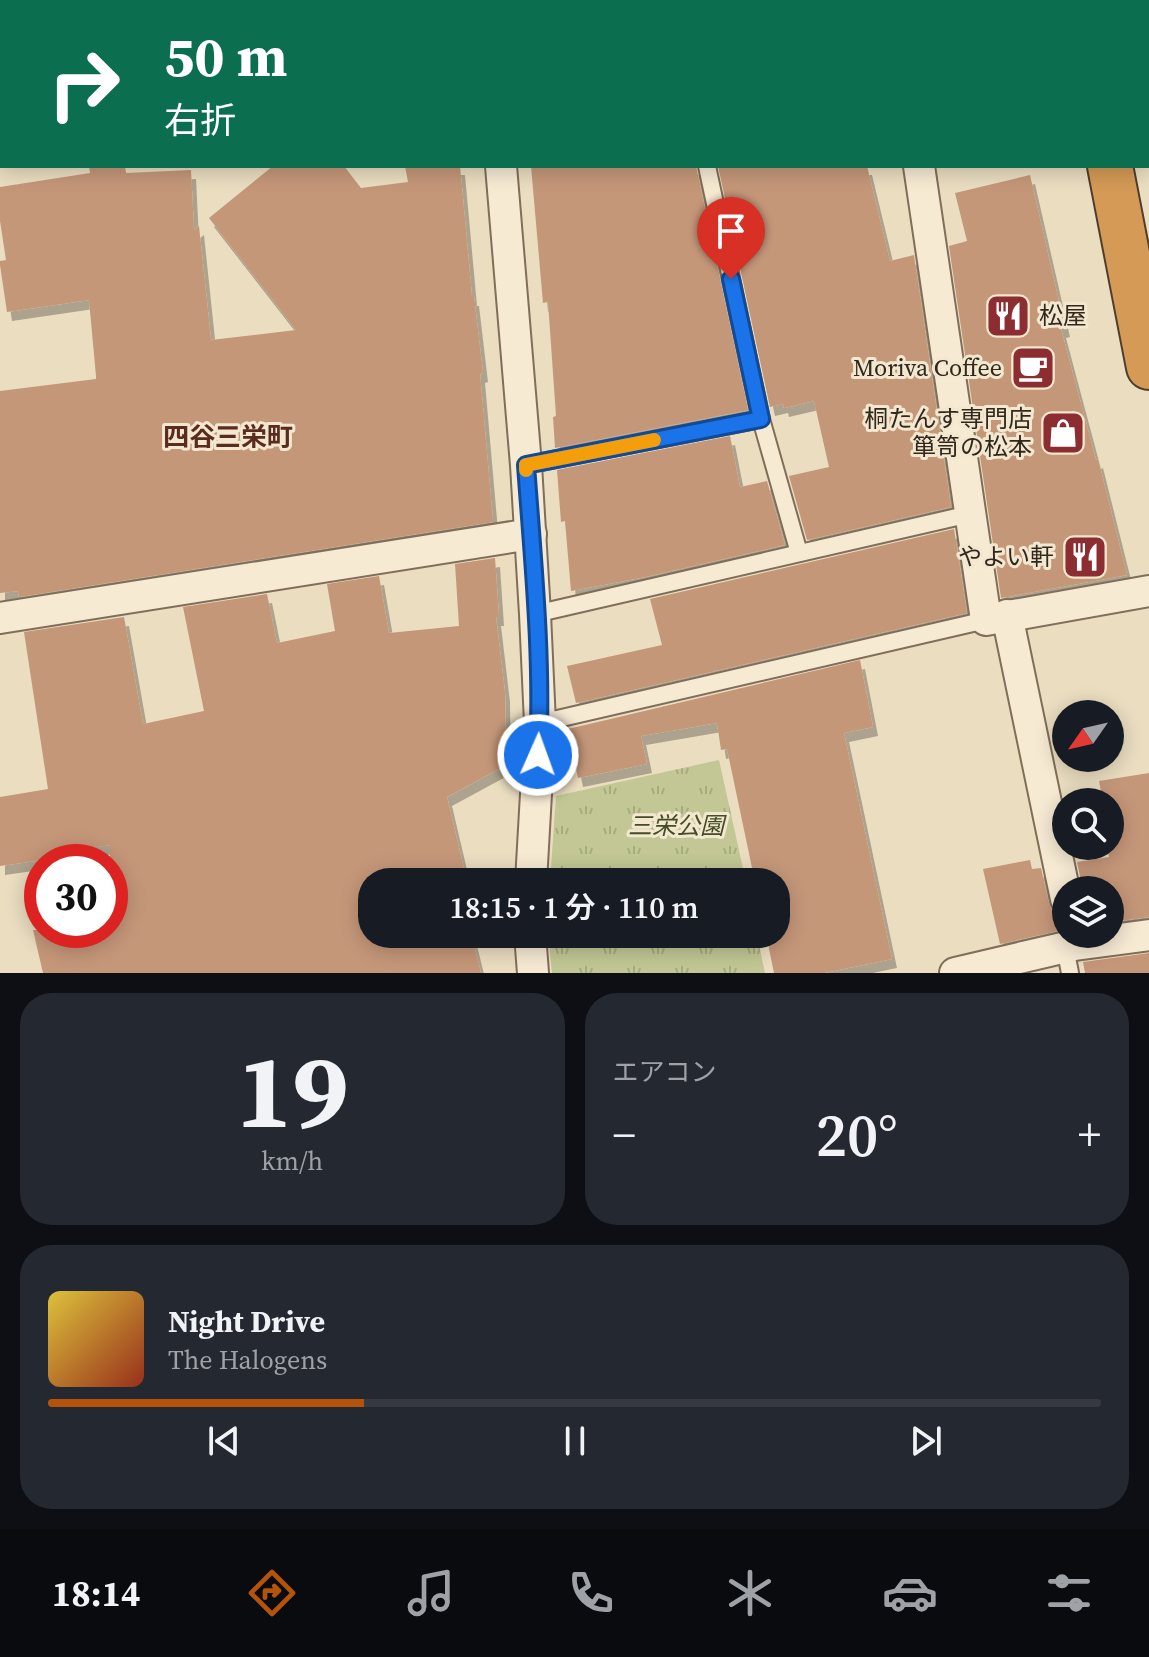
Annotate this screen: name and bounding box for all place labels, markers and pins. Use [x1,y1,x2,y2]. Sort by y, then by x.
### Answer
pin [697,197,765,279]
restaurant icon: 松屋 [984,292,1032,340]
place label: 松屋 [1039,299,1087,332]
cafe icon: Moriva Coffee [1009,344,1057,392]
place label: Moriva Coffee [853,351,1002,384]
place label: 桐たんす専門店 箪笥の松本 [864,402,1032,463]
shop icon: 桐たんす専門店 箪笥の松本 [1039,409,1087,457]
restaurant icon: やよい軒 [1061,533,1109,581]
place label: やよい軒 [958,540,1054,573]

